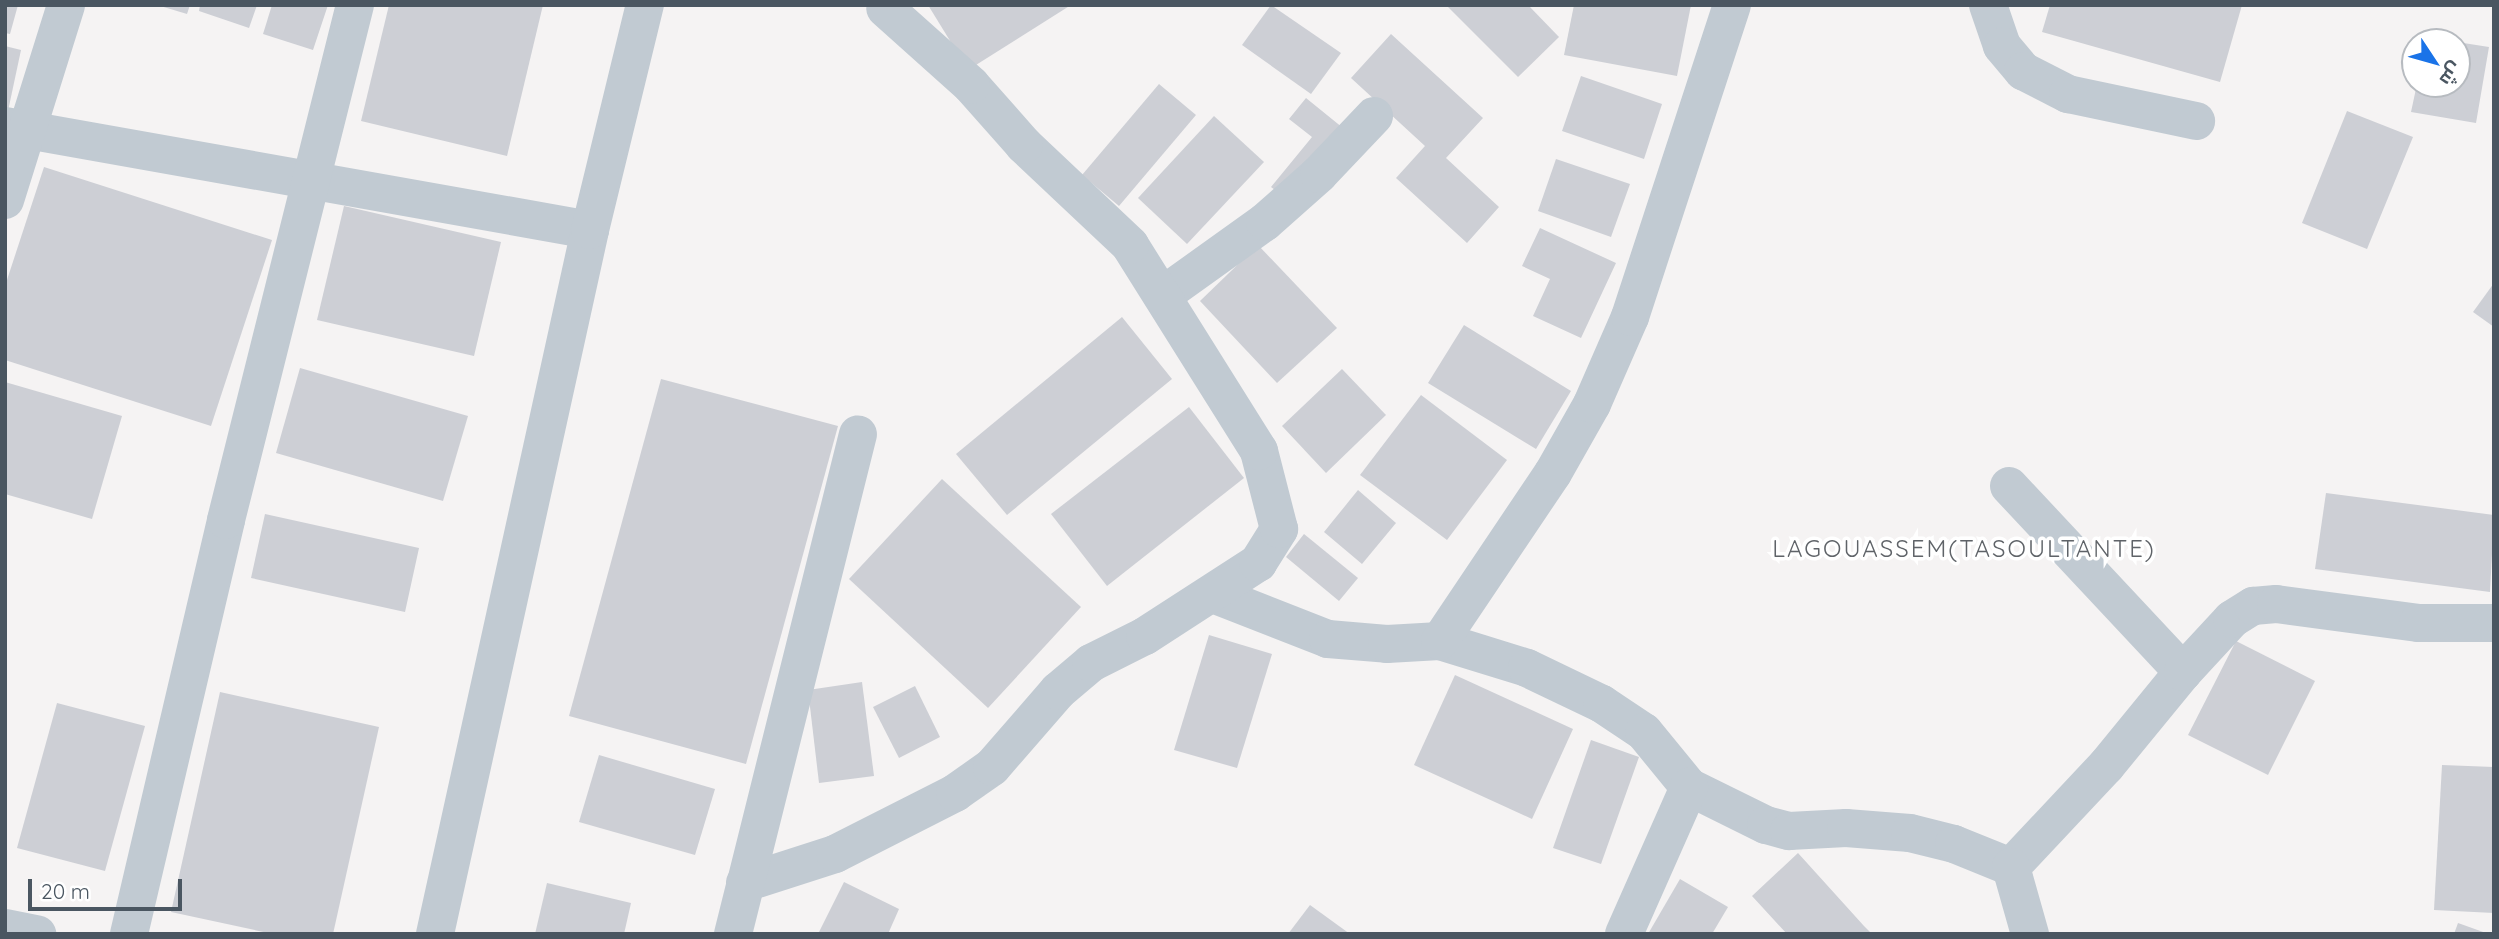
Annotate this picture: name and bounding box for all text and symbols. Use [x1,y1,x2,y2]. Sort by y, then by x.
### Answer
north arrow [2401,28,2471,98]
text: ش [2434,57,2468,91]
district label: LAGOUASSEM(TASOULTANTE) [1775,535,2153,563]
scale bar [32,866,186,910]
text: 20 m [41,878,90,904]

